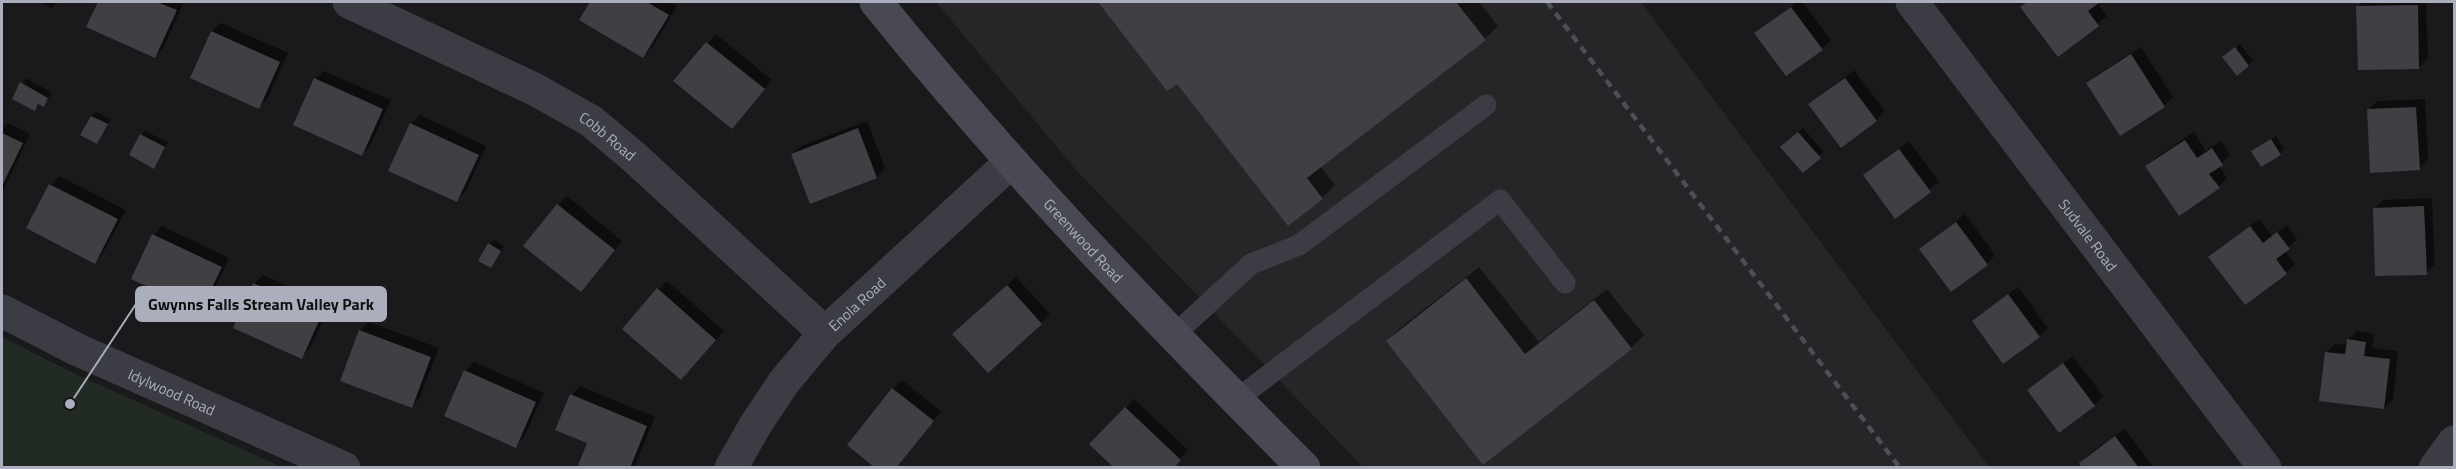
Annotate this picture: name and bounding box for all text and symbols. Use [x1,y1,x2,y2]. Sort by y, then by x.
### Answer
street label: Cobb Road [575,105,641,166]
street label: Greenwood Road [1038,193,1129,288]
street label: Sudvale Road [2053,194,2123,276]
street label: Enola Road [823,271,891,336]
callout: Gwynns Falls Stream Valley Park [136,287,386,321]
text: Gwynns Falls Stream Valley Park [148,292,375,316]
street label: Idylwood Road [124,362,219,421]

